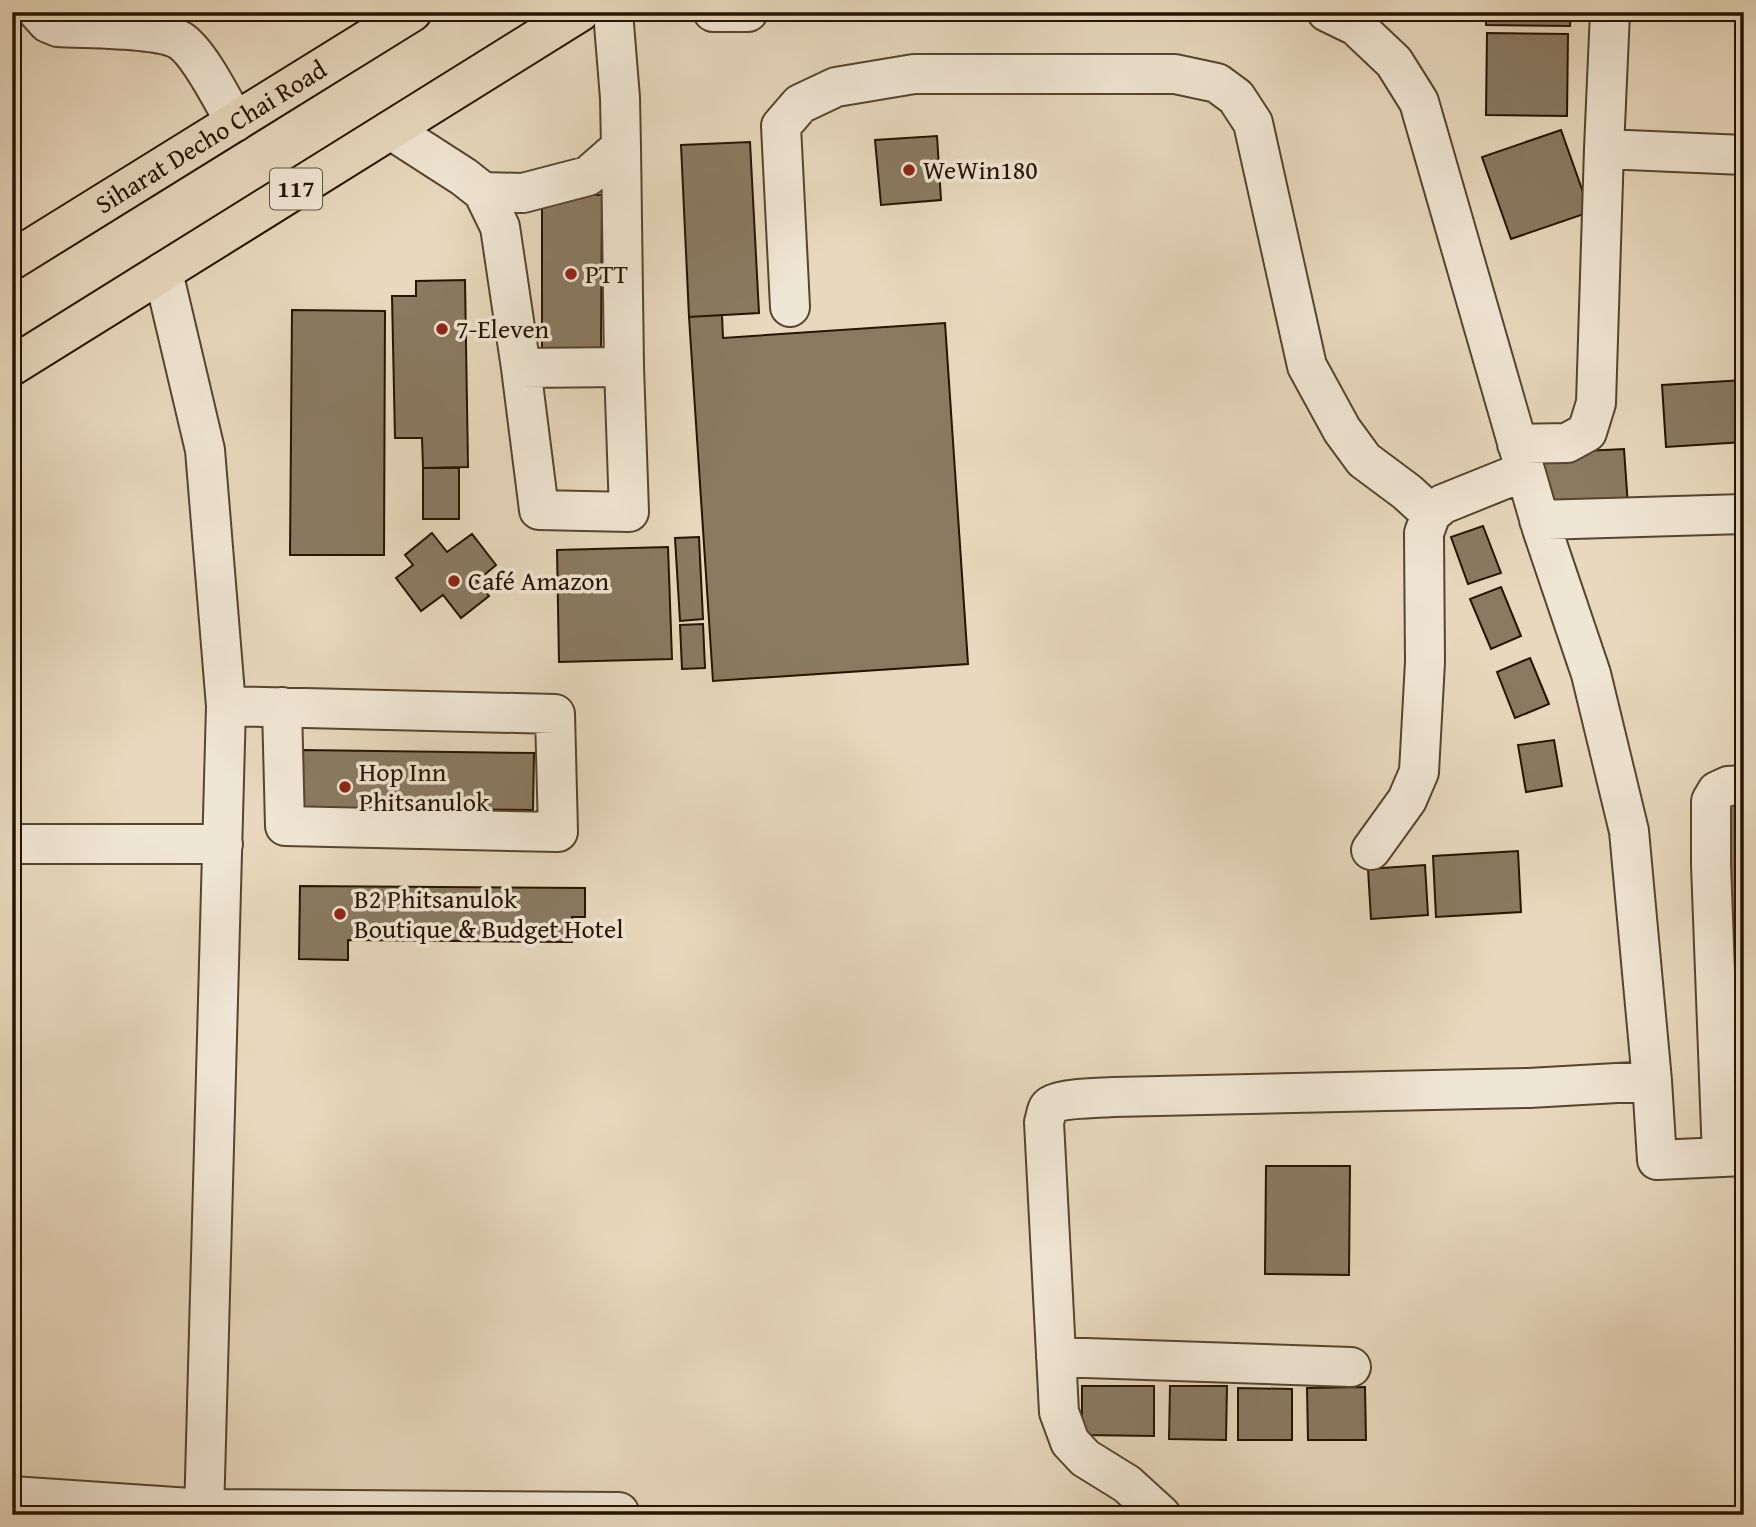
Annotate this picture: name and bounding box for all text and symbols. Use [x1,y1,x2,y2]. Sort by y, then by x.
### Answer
street label: Siharat Decho Chai Road [87,50,334,223]
place label: WeWin180 [923,150,1038,189]
marker: WeWin180 [901,162,917,178]
road number: 117 [270,168,322,210]
place label: PTT [585,254,629,293]
marker: PTT [563,266,579,282]
place label: 7-Eleven [456,309,550,348]
marker: 7-Eleven [434,321,450,337]
place label: Café Amazon [468,561,610,600]
marker: Café Amazon [446,573,462,589]
place label: Hop Inn Phitsanulok [359,752,490,821]
marker: Hop Inn Phitsanulok [337,779,353,795]
place label: B2 Phitsanulok Boutique & Budget Hotel [354,879,623,948]
marker: B2 Phitsanulok Boutique & Budget Hotel [332,906,348,922]

